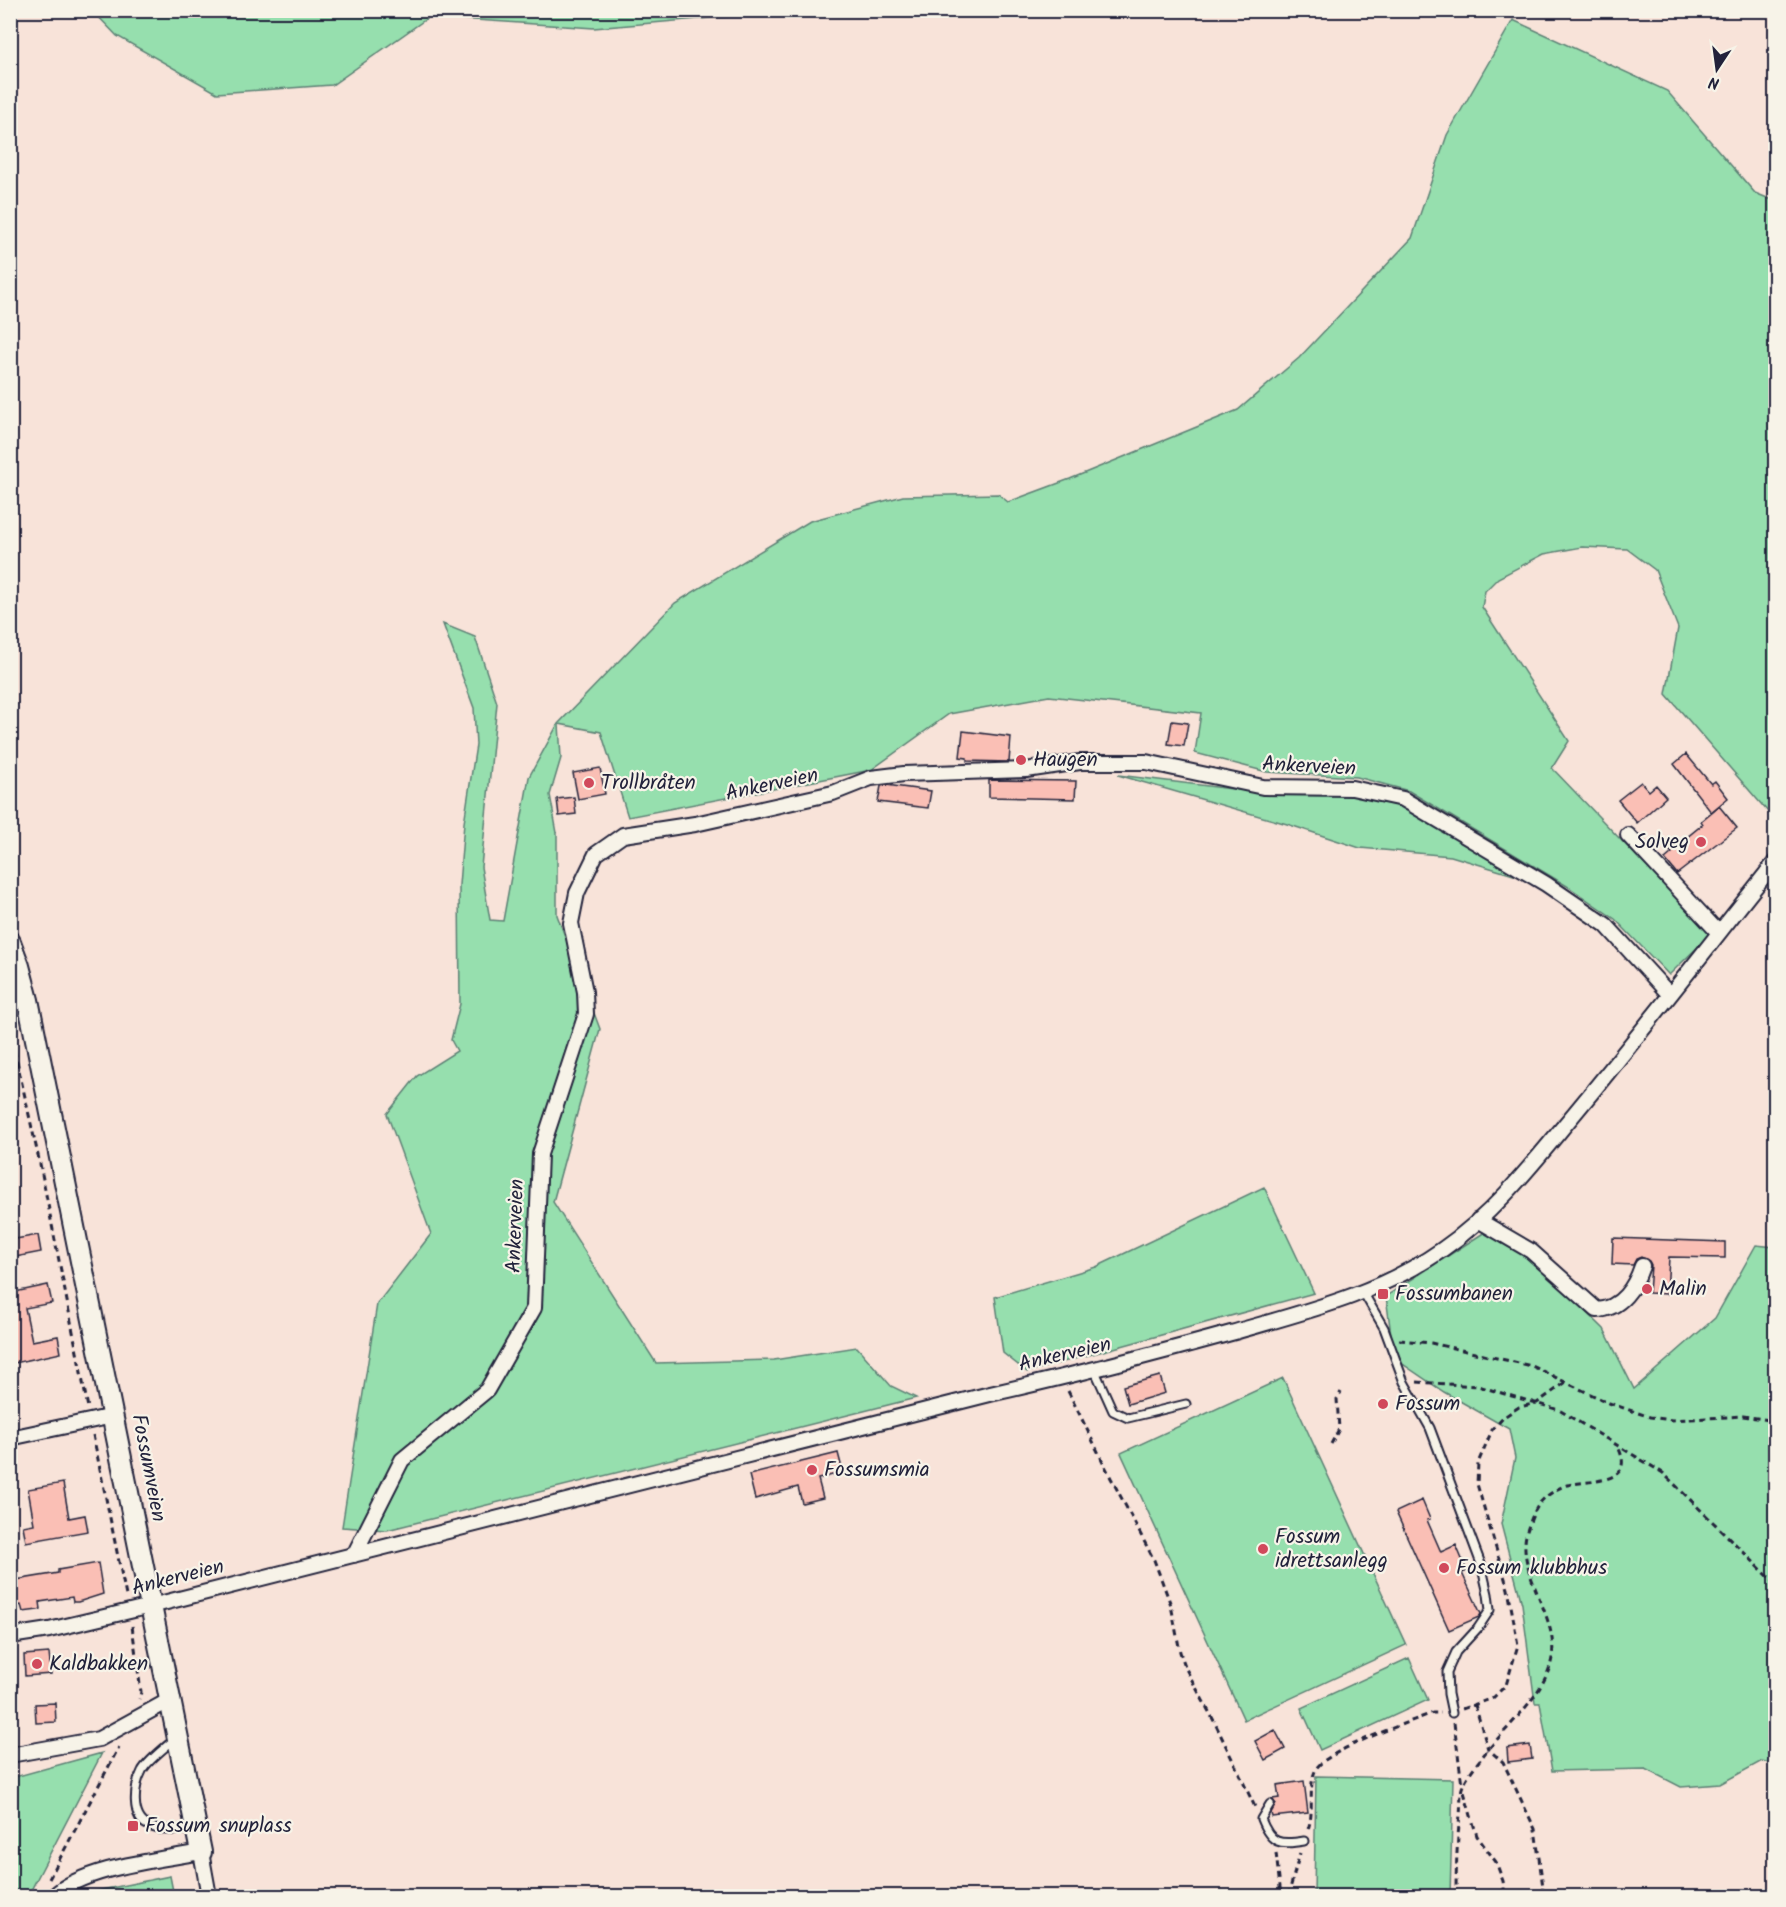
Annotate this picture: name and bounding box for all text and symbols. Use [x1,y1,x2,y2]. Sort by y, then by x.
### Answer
north arrow [1687,39,1747,99]
text: N [1706,69,1722,95]
place label: Haugen [1033,744,1098,777]
street label: Ankerveien [1261,748,1357,786]
marker: Haugen [1014,753,1028,767]
street label: Ankerveien [723,759,821,811]
place label: Trollbråten [601,767,696,800]
marker: Trollbråten [582,776,596,790]
place label: Solveg [1635,826,1689,859]
marker: Solveg [1694,835,1708,849]
street label: Ankerveien [498,1178,534,1274]
place label: Malin [1659,1273,1707,1306]
place label: Fossumbanen [1395,1278,1513,1311]
marker: Malin [1640,1282,1654,1296]
marker: Fossumbanen [1376,1287,1390,1301]
street label: Ankerveien [1015,1328,1115,1382]
place label: Fossum [1395,1388,1460,1421]
marker: Fossum [1376,1397,1390,1411]
street label: Fossumveien [121,1411,175,1525]
place label: Fossumsmia [824,1454,930,1487]
marker: Fossumsmia [805,1463,819,1477]
place label: Fossum idrettsanlegg [1275,1521,1388,1578]
marker: Fossum idrettsanlegg [1256,1542,1270,1556]
street label: Ankerveien [128,1551,228,1605]
place label: Fossum klubbhus [1456,1552,1607,1585]
marker: Fossum klubbhus [1437,1561,1451,1575]
place label: Kaldbakken [49,1648,148,1681]
marker: Kaldbakken [30,1657,44,1671]
place label: Fossum snuplass [145,1810,292,1843]
marker: Fossum snuplass [126,1819,140,1833]

